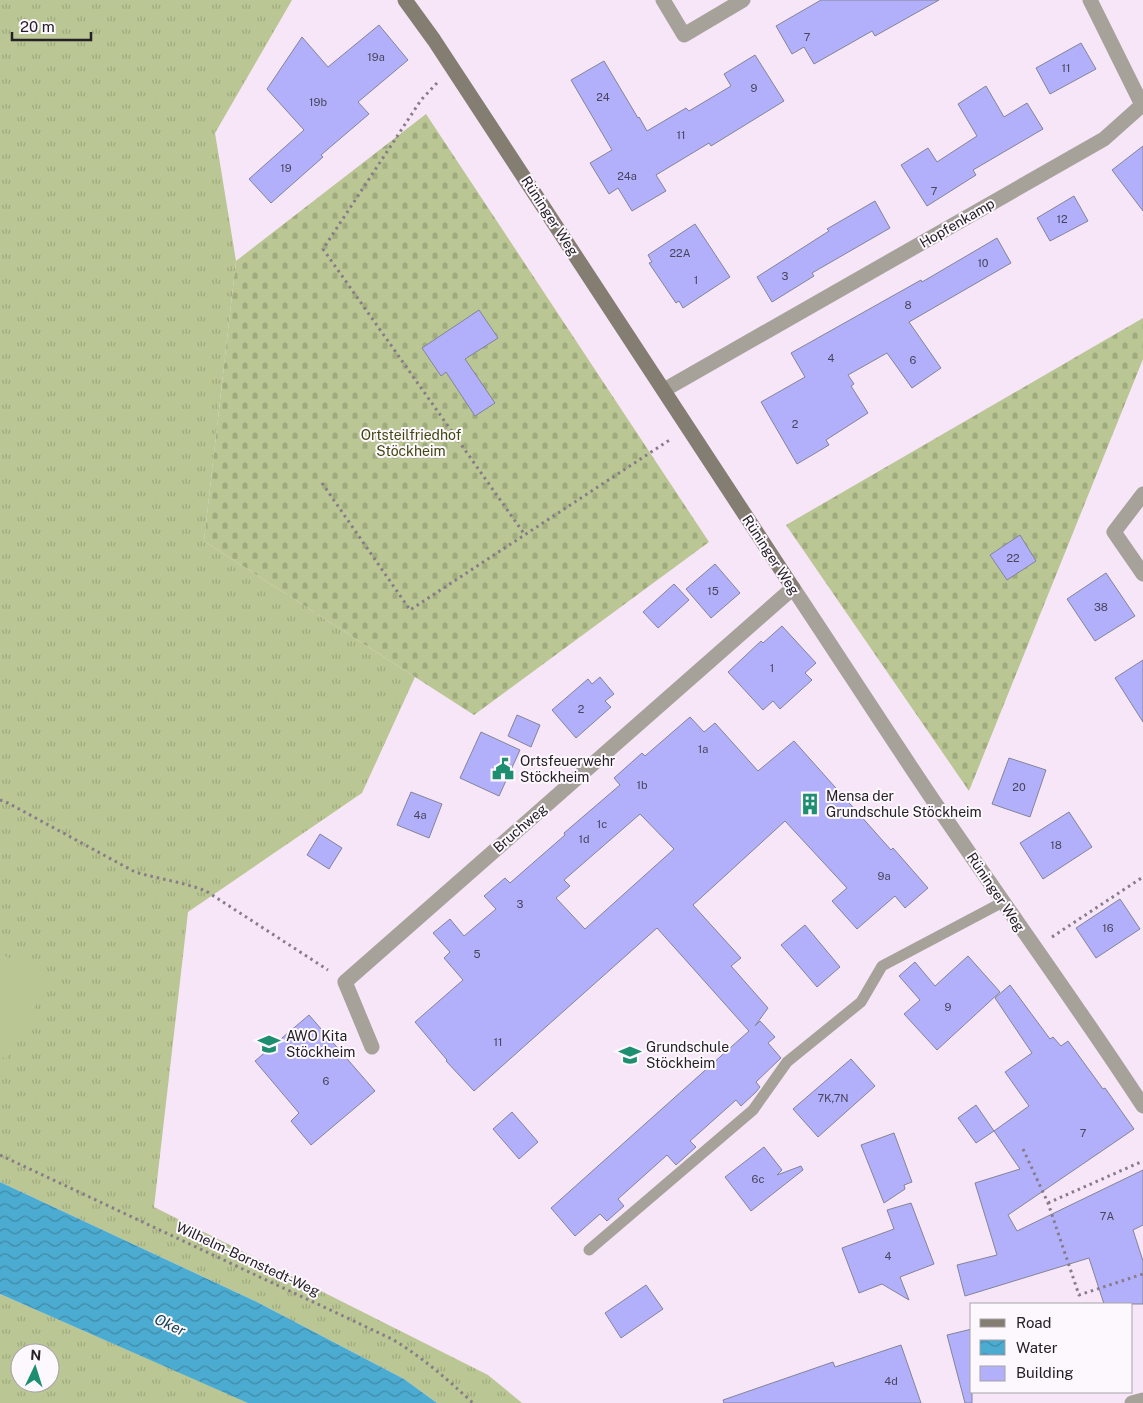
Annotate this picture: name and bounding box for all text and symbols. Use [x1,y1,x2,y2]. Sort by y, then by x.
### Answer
scale bar [12,10,91,42]
text: 20 m [20,18,55,35]
house number: 7 [804,31,811,43]
house number: 19a [367,51,385,63]
house number: 11 [1062,62,1070,74]
house number: 9 [751,82,758,94]
house number: 24 [596,91,610,103]
house number: 19b [309,96,327,108]
house number: 11 [677,129,685,141]
house number: 19 [280,162,292,174]
house number: 24a [617,170,637,182]
street label: Rüninger Weg [518,173,582,259]
house number: 7 [931,185,938,197]
street label: Hopfenkamp [917,195,997,251]
house number: 12 [1056,213,1068,225]
house number: 22A [670,247,691,259]
house number: 10 [977,257,989,269]
house number: 3 [782,270,789,282]
house number: 1 [694,274,698,286]
house number: 8 [904,299,912,311]
house number: 4 [828,352,835,364]
house number: 6 [910,354,917,366]
house number: 2 [792,418,799,430]
park label: Ortsteilfriedhof Stöckheim [361,427,462,459]
street label: Rüninger Weg [739,512,803,598]
house number: 22 [1006,552,1020,564]
house number: 15 [707,585,719,597]
house number: 38 [1094,601,1108,613]
house number: 1 [770,662,774,674]
house number: 2 [578,703,585,715]
house number: 1a [698,743,708,755]
place label: Ortsfeuerwehr Stöckheim [520,753,615,785]
public building icon: Ortsfeuerwehr Stöckheim [490,756,516,782]
house number: 1b [636,779,648,791]
house number: 20 [1012,781,1026,793]
place label: Mensa der Grundschule Stöckheim [826,788,982,820]
building icon: Mensa der Grundschule Stöckheim [797,791,823,817]
street label: Bruchweg [490,800,550,856]
house number: 4a [414,809,427,821]
house number: 1c [597,818,607,830]
house number: 1d [578,833,590,845]
house number: 18 [1050,839,1062,851]
street label: Rüninger Weg [964,850,1028,935]
house number: 9a [878,870,890,882]
house number: 3 [517,898,524,910]
house number: 16 [1102,922,1114,934]
house number: 5 [473,948,481,960]
house number: 9 [945,1001,952,1013]
place label: AWO Kita Stöckheim [286,1028,355,1060]
school or university icon: AWO Kita Stöckheim [256,1031,282,1057]
house number: 11 [494,1036,502,1048]
place label: Grundschule Stöckheim [646,1039,729,1071]
school or university icon: Grundschule Stöckheim [617,1042,643,1068]
house number: 6 [323,1075,330,1087]
house number: 7K,7N [817,1092,849,1104]
house number: 7 [1080,1127,1087,1139]
house number: 6c [752,1173,764,1185]
house number: 7A [1100,1210,1114,1222]
street label: Wilhelm-Bornstedt-Weg [174,1219,323,1299]
house number: 4 [885,1250,892,1262]
legend [970,1303,1133,1393]
water label: Oker [152,1310,189,1339]
text: Road [1016,1314,1052,1331]
text: Water [1016,1339,1058,1356]
north arrow [10,1343,60,1393]
text: N [30,1347,42,1363]
text: Building [1016,1364,1074,1381]
house number: 4d [884,1375,898,1387]

